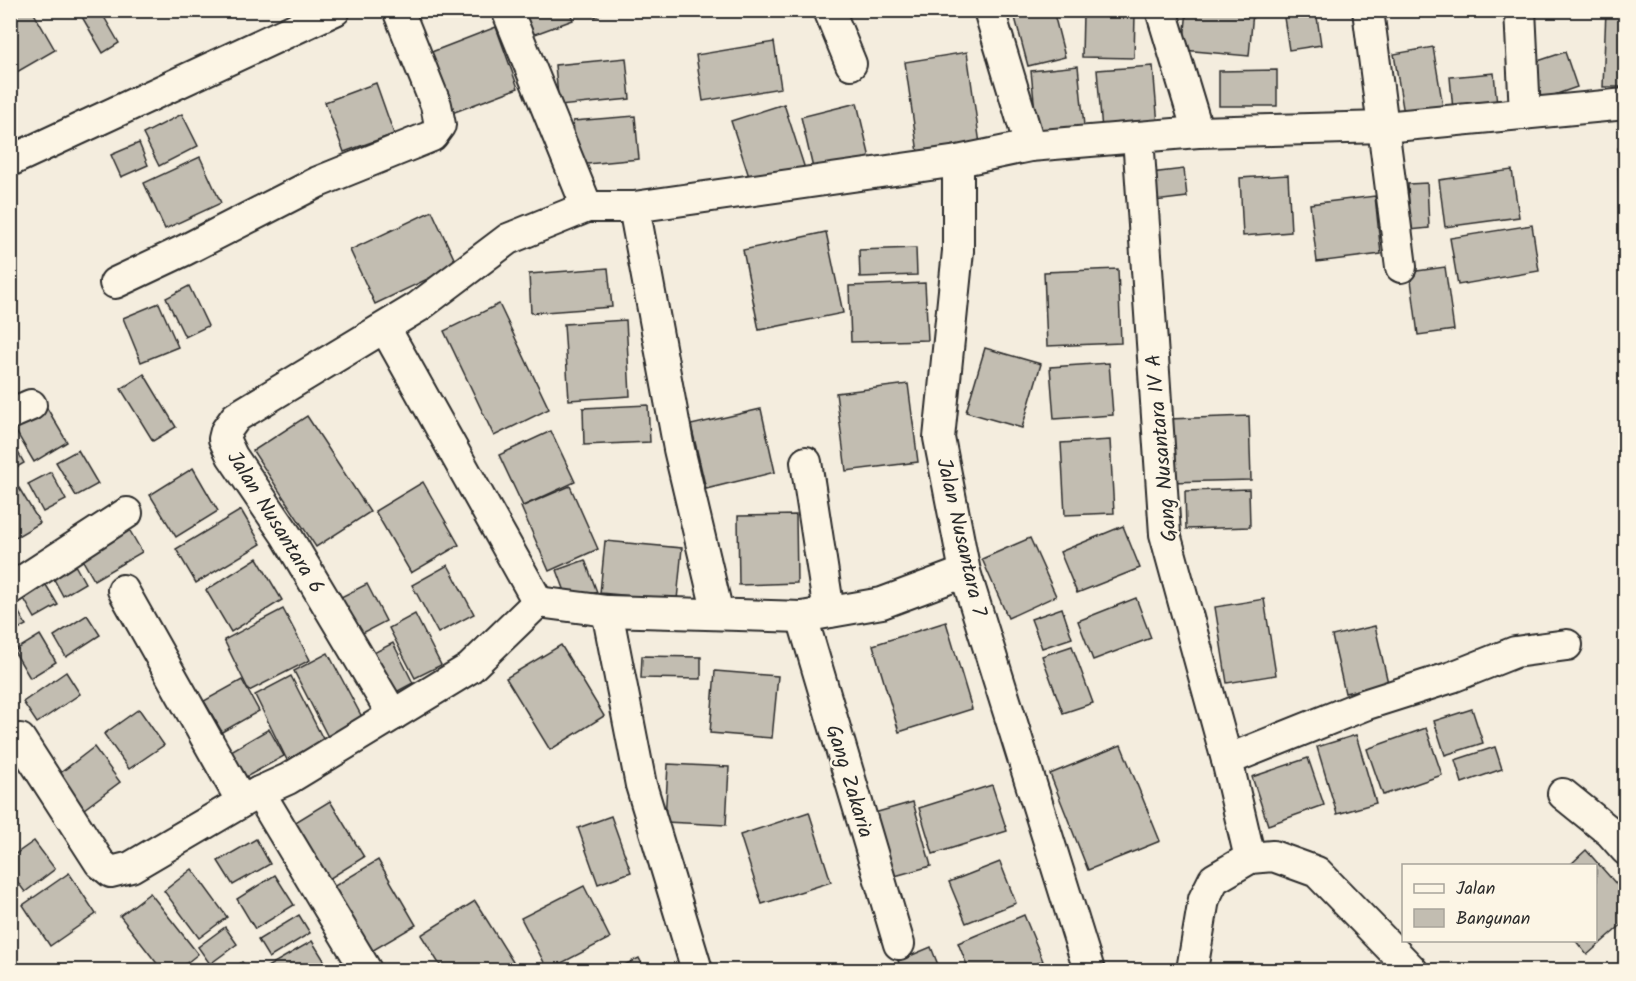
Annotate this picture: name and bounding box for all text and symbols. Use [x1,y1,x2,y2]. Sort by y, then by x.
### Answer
street label: Gang Nusantara IV A [1138,352,1187,543]
street label: Jalan Nusantara 6 [217,445,332,601]
street label: Jalan Nusantara 7 [926,455,995,621]
street label: Gang Zakaria [816,721,881,842]
legend [1402,864,1597,942]
text: Jalan [1456,875,1495,904]
text: Bangunan [1456,905,1530,934]

